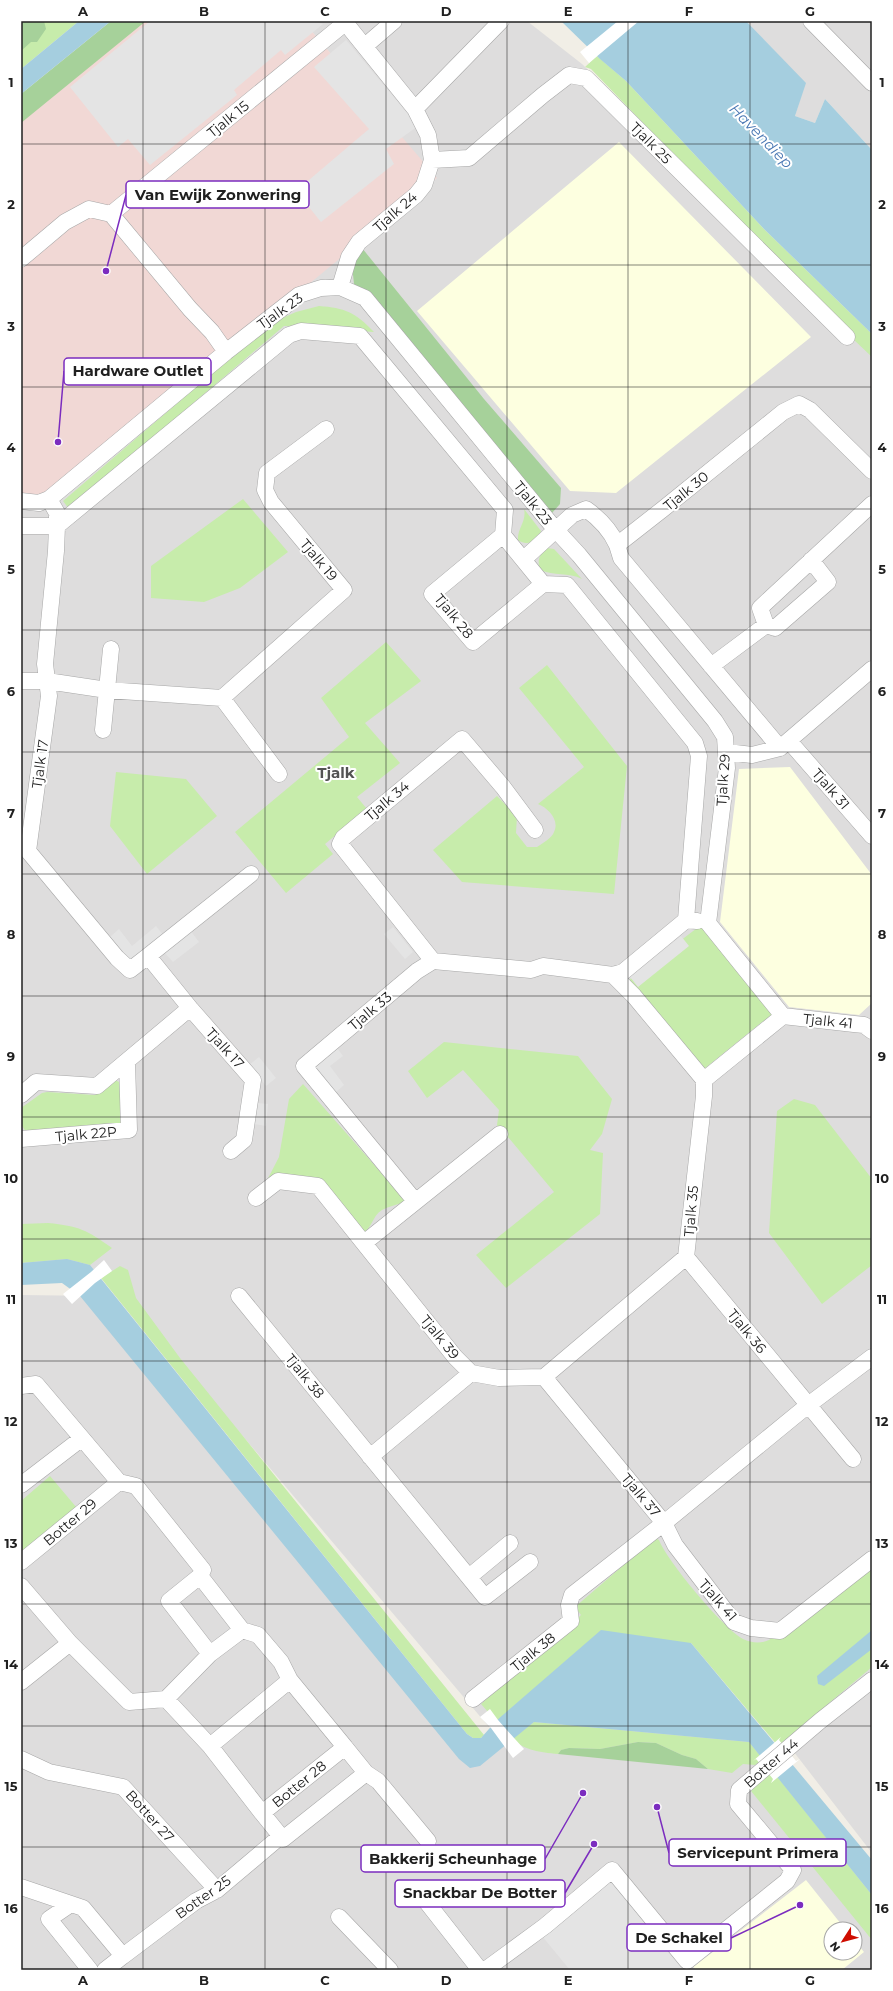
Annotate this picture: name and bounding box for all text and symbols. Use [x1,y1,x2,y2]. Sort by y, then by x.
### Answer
text: A [77,3,89,19]
text: B [199,3,209,19]
text: C [320,3,330,19]
text: D [441,3,452,19]
text: E [564,3,573,19]
text: F [685,3,693,19]
text: G [805,3,815,19]
text: 1 [8,74,14,90]
text: 1 [879,74,885,90]
street label: Tjalk 15 [203,97,253,141]
water label: Havendiep [726,99,797,172]
street label: Tjalk 25 [626,118,676,168]
callout: Van Ewijk Zonwering [126,181,309,208]
text: Van Ewijk Zonwering [134,185,301,204]
street label: Tjalk 24 [369,187,421,236]
text: 2 [7,196,15,212]
text: 2 [878,196,886,212]
street label: Tjalk 23 [254,289,306,333]
text: 3 [6,318,15,334]
text: 3 [877,318,886,334]
callout: Hardware Outlet [64,358,211,385]
text: Hardware Outlet [72,361,204,380]
text: 4 [7,439,16,455]
text: 4 [878,439,887,455]
street label: Tjalk 30 [660,467,712,515]
street label: Tjalk 23 [510,477,556,529]
street label: Tjalk 19 [296,535,342,585]
text: 5 [7,561,15,577]
text: 5 [878,561,886,577]
street label: Tjalk 28 [430,590,478,642]
text: 6 [7,683,16,699]
text: 6 [878,683,887,699]
street label: Tjalk 17 [28,738,52,790]
street label: Tjalk 29 [712,753,734,807]
district label: Tjalk [317,763,355,782]
street label: Tjalk 31 [808,765,854,813]
street label: Tjalk 34 [361,777,414,825]
text: 7 [7,805,15,821]
text: 7 [878,805,886,821]
text: 8 [7,926,16,942]
text: 8 [878,926,887,942]
street label: Tjalk 33 [345,988,396,1034]
street label: Tjalk 41 [802,1009,854,1033]
street label: Tjalk 17 [202,1024,248,1072]
text: 9 [7,1048,15,1064]
text: 9 [878,1048,886,1064]
street label: Tjalk 22P [55,1122,117,1146]
text: 10 [4,1170,18,1186]
text: 10 [875,1170,889,1186]
street label: Tjalk 35 [680,1185,702,1237]
text: 11 [6,1291,16,1307]
text: 11 [877,1291,887,1307]
street label: Tjalk 36 [724,1305,771,1357]
street label: Tjalk 39 [417,1311,463,1363]
street label: Tjalk 38 [281,1350,329,1402]
text: 12 [5,1413,18,1429]
text: 12 [876,1413,889,1429]
street label: Tjalk 37 [617,1469,665,1521]
street label: Botter 29 [40,1494,100,1550]
text: 13 [5,1535,18,1551]
text: 13 [876,1535,889,1551]
street label: Tjalk 41 [695,1575,741,1625]
street label: Tjalk 38 [507,1628,559,1676]
text: 14 [4,1656,18,1672]
text: 14 [875,1656,889,1672]
street label: Botter 44 [740,1734,803,1792]
street label: Botter 28 [268,1757,330,1811]
text: 15 [5,1778,18,1794]
text: 15 [876,1778,889,1794]
street label: Botter 27 [122,1786,178,1846]
callout: Servicepunt Primera [669,1839,846,1866]
text: Servicepunt Primera [677,1843,839,1862]
callout: Bakkerij Scheunhage [361,1845,545,1872]
text: Bakkerij Scheunhage [369,1849,537,1868]
street label: Botter 25 [172,1871,234,1923]
callout: Snackbar De Botter [395,1880,565,1907]
text: Snackbar De Botter [403,1883,558,1902]
text: 16 [4,1900,18,1916]
text: 16 [875,1900,889,1916]
north arrow [823,1921,863,1961]
callout: De Schakel [627,1924,731,1951]
text: De Schakel [635,1928,723,1947]
text: N [827,1939,843,1955]
text: A [77,1972,89,1988]
text: B [199,1972,209,1988]
text: C [320,1972,330,1988]
text: D [441,1972,452,1988]
text: E [564,1972,573,1988]
text: F [685,1972,693,1988]
text: G [805,1972,815,1988]

